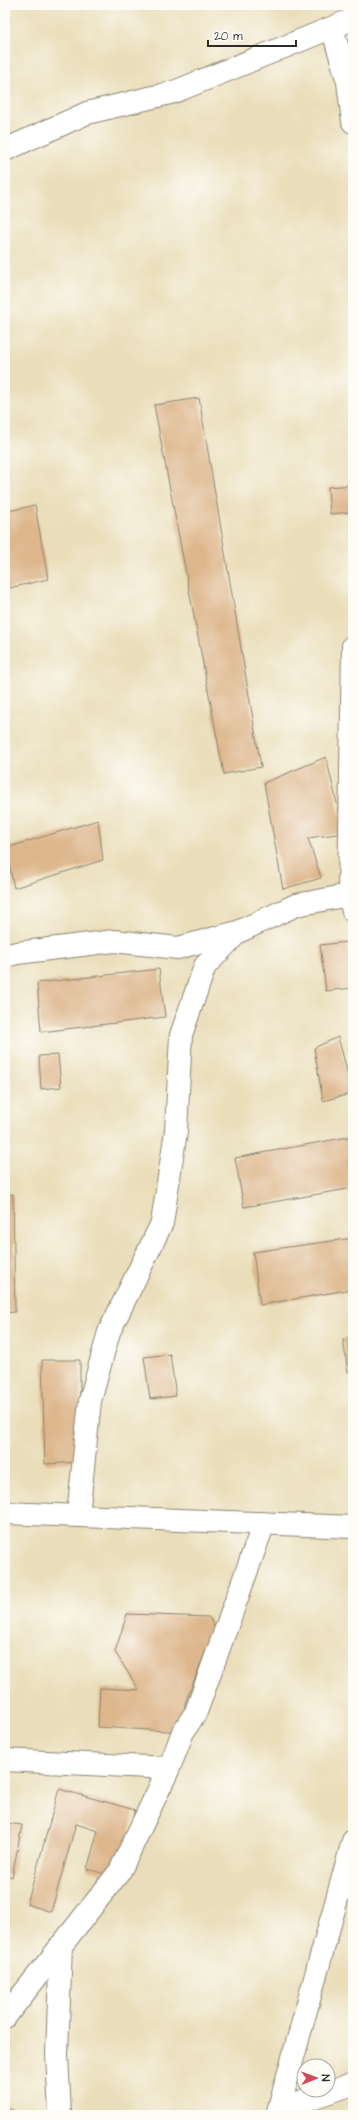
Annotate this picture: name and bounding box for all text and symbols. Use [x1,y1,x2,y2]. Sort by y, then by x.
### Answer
scale bar [208,22,296,48]
text: 20 m [214,28,243,45]
north arrow [296,2058,336,2098]
text: N [318,2074,333,2082]

